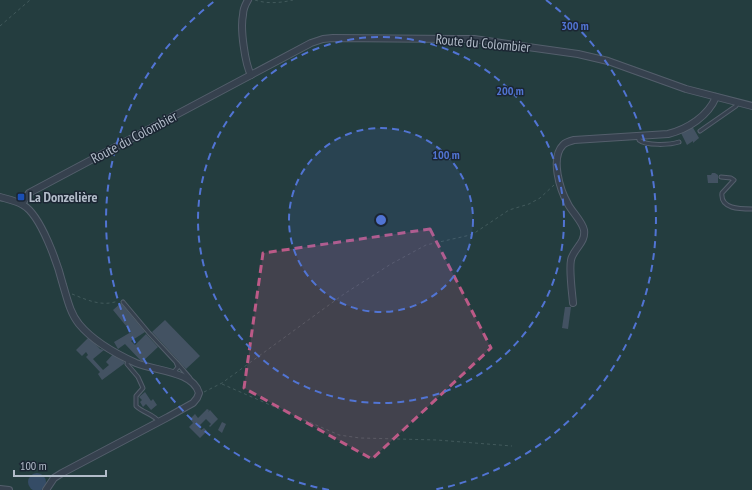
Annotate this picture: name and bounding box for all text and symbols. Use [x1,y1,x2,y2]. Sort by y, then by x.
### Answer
text: 300 m [561,18,589,33]
street label: Route du Colombier [435,30,531,56]
text: 200 m [496,83,524,98]
street label: Route du Colombier [88,107,180,167]
text: 100 m [432,147,460,162]
place label: La Donzelière [29,188,98,206]
marker: La Donzelière [16,192,26,202]
centre of rings [374,213,388,227]
scale bar [14,452,106,478]
text: 100 m [20,458,47,473]

